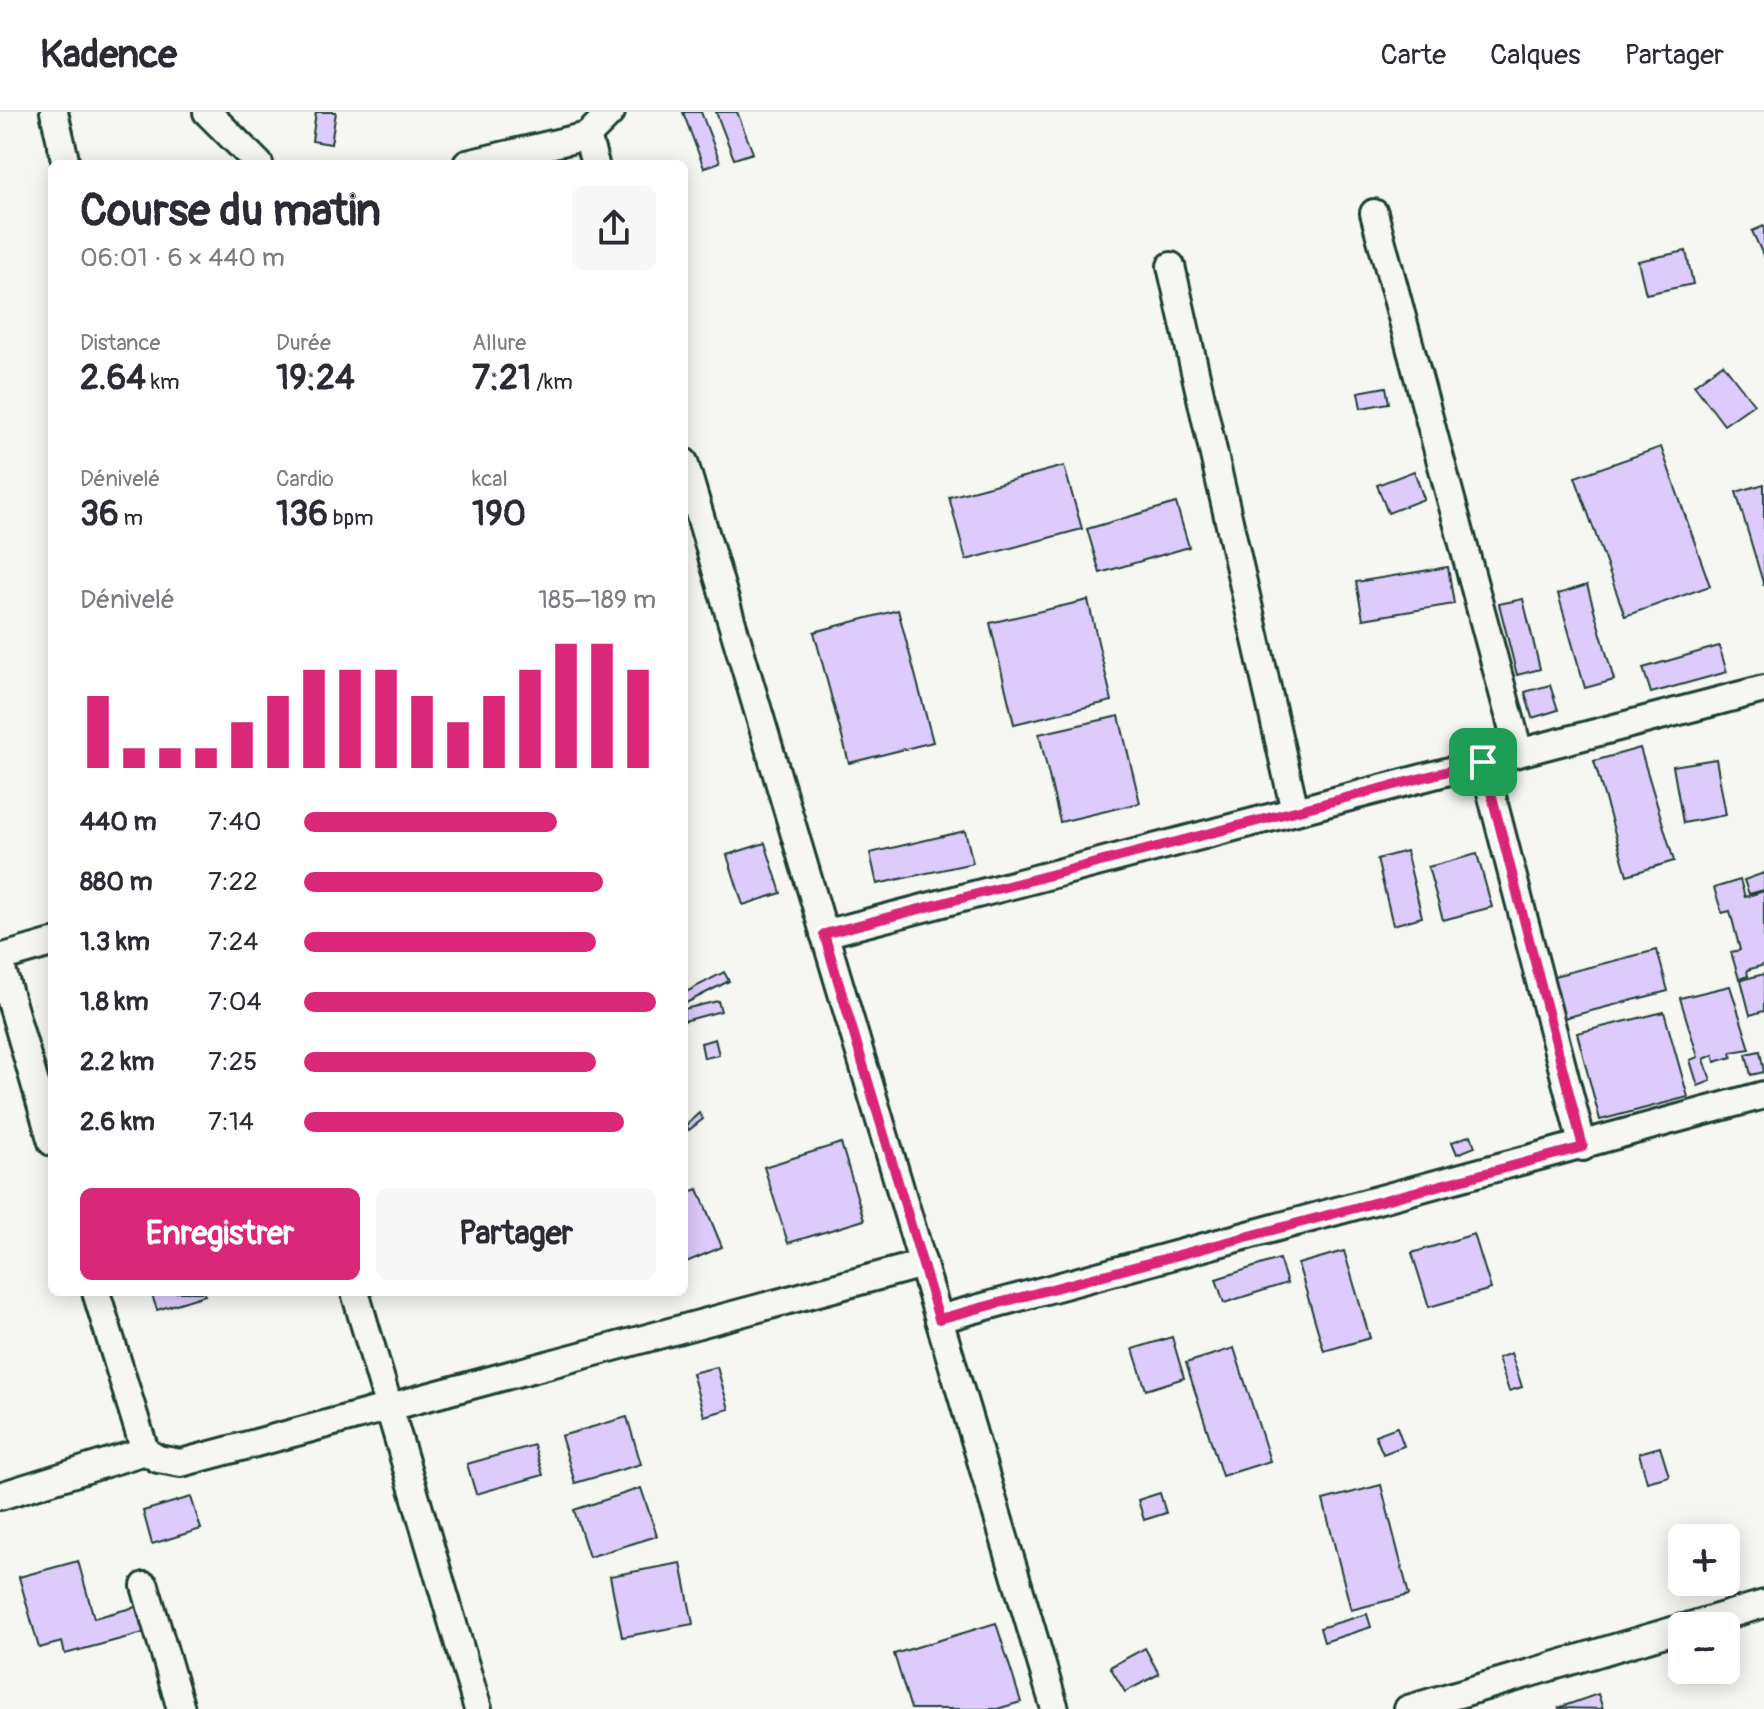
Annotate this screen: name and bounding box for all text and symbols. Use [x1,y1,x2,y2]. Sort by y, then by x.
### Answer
text: Kadence [40,31,177,79]
text: Carte [1381,38,1446,73]
text: Calques [1490,38,1580,73]
text: Partager [1624,38,1724,73]
text: Course du matin [80,184,381,239]
button: share [572,186,656,270]
text: 06:01 · 6 × 440 m [80,242,285,274]
text: Distance [80,329,160,357]
text: Durée [276,329,331,357]
text: Allure [472,329,526,357]
text: 2.64 [80,357,146,400]
text: 19:24 [276,357,355,400]
text: 7:21 [472,357,531,400]
text: km [146,368,179,396]
text: /km [531,368,573,396]
text: Dénivelé [80,465,160,493]
text: Cardio [276,465,334,493]
text: kcal [472,465,508,493]
text: 36 [80,493,119,536]
text: 136 [276,493,328,536]
text: 190 [472,493,526,536]
text: m [119,504,143,532]
text: bpm [328,504,374,532]
text: Dénivelé [80,584,175,616]
text: 185–189 m [538,584,656,616]
pin [1449,728,1517,796]
icon: arrive [1461,740,1505,784]
text: 440 m [80,806,157,838]
text: 7:40 [208,806,262,838]
text: 880 m [80,866,153,898]
text: 7:22 [208,866,258,898]
text: 1.3 km [80,926,150,958]
text: 7:24 [208,926,258,958]
text: 1.8 km [80,986,149,1018]
text: 7:04 [208,986,262,1018]
text: 2.2 km [80,1046,154,1078]
text: 7:25 [208,1046,257,1078]
text: 2.6 km [80,1106,155,1138]
text: 7:14 [208,1106,254,1138]
button: Enregistrer [80,1188,360,1280]
button: Partager [376,1188,656,1280]
map controls [1668,1524,1740,1684]
button: + [1668,1524,1740,1596]
button: − [1668,1612,1740,1684]

